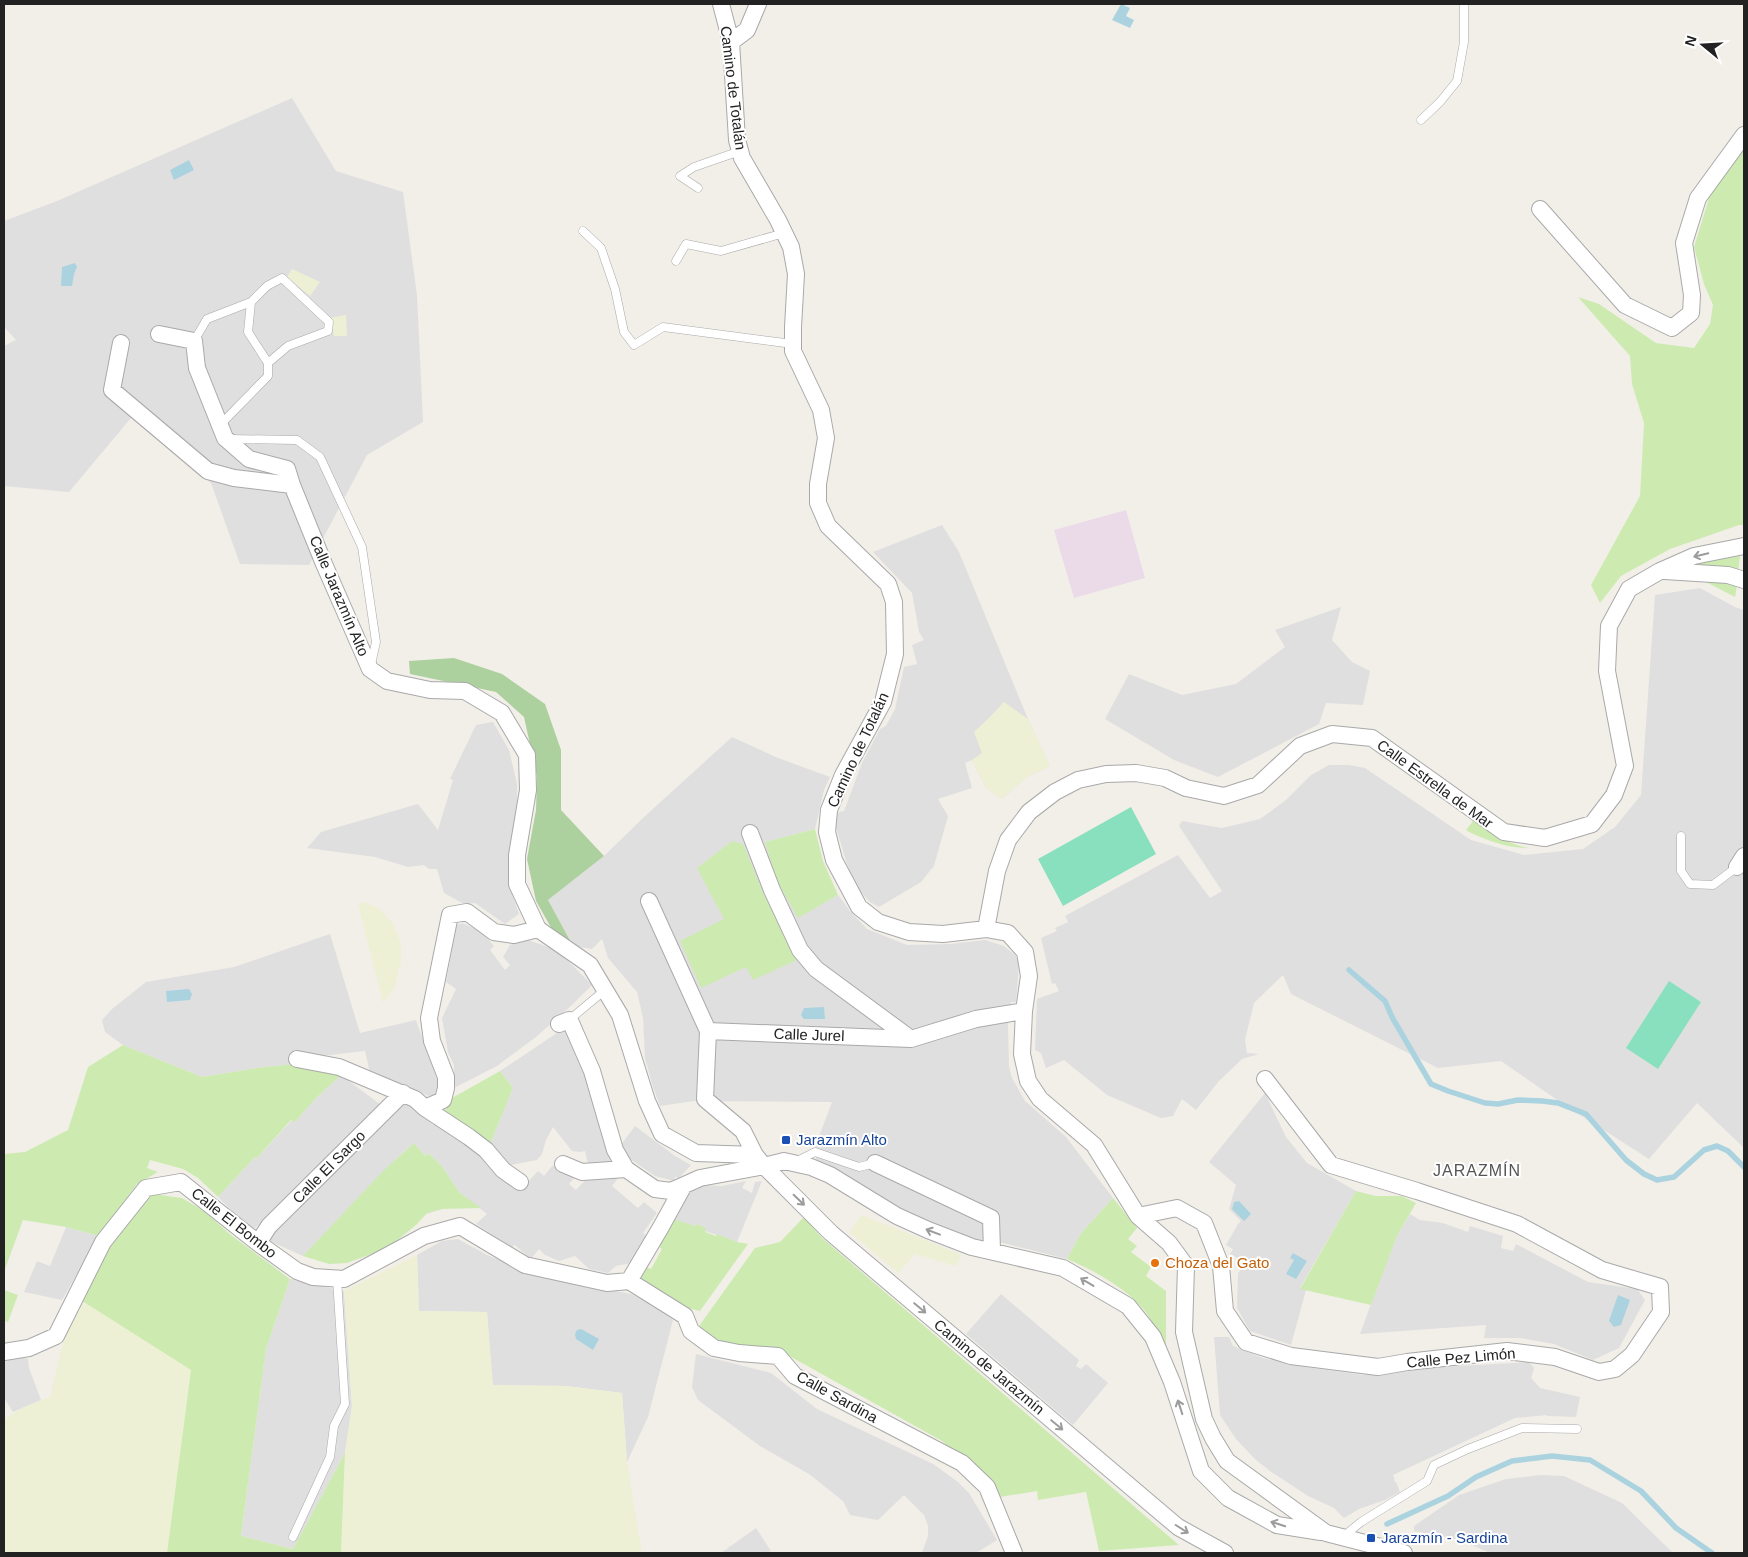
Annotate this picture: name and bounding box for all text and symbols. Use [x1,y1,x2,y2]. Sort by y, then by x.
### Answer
north arrow [1678,20,1728,70]
street label: Camino de Totalán [717,25,750,151]
text: N [1681,34,1700,48]
street label: Calle Jarazmín Alto [306,533,373,659]
one-way arrow [1694,551,1710,560]
street label: Camino de Totalán [823,690,892,810]
street label: Calle Estrella de Mar [1374,736,1497,831]
street label: Calle Jurel [773,1025,845,1044]
street label: Calle El Sargo [289,1127,369,1207]
place label: Jarazmín Alto [796,1131,887,1148]
marker: Jarazmín Alto [780,1134,792,1146]
district label: JARAZMÍN [1433,1161,1521,1179]
street label: Calle El Bombo [188,1184,280,1261]
one-way arrow [793,1194,805,1206]
one-way arrow [926,1227,941,1236]
place label: Choza del Gato [1165,1254,1269,1271]
marker: Choza del Gato [1149,1257,1161,1269]
one-way arrow [1080,1276,1094,1286]
one-way arrow [913,1303,926,1314]
street label: Camino de Jarazmín [931,1316,1048,1418]
street label: Calle Pez Limón [1406,1344,1516,1371]
street label: Calle Sardina [794,1367,881,1426]
one-way arrow [1175,1399,1184,1415]
one-way arrow [1051,1419,1064,1430]
one-way arrow [1271,1518,1287,1528]
one-way arrow [1175,1523,1189,1534]
place label: Jarazmín - Sardina [1381,1529,1508,1546]
marker: Jarazmín - Sardina [1365,1532,1377,1544]

